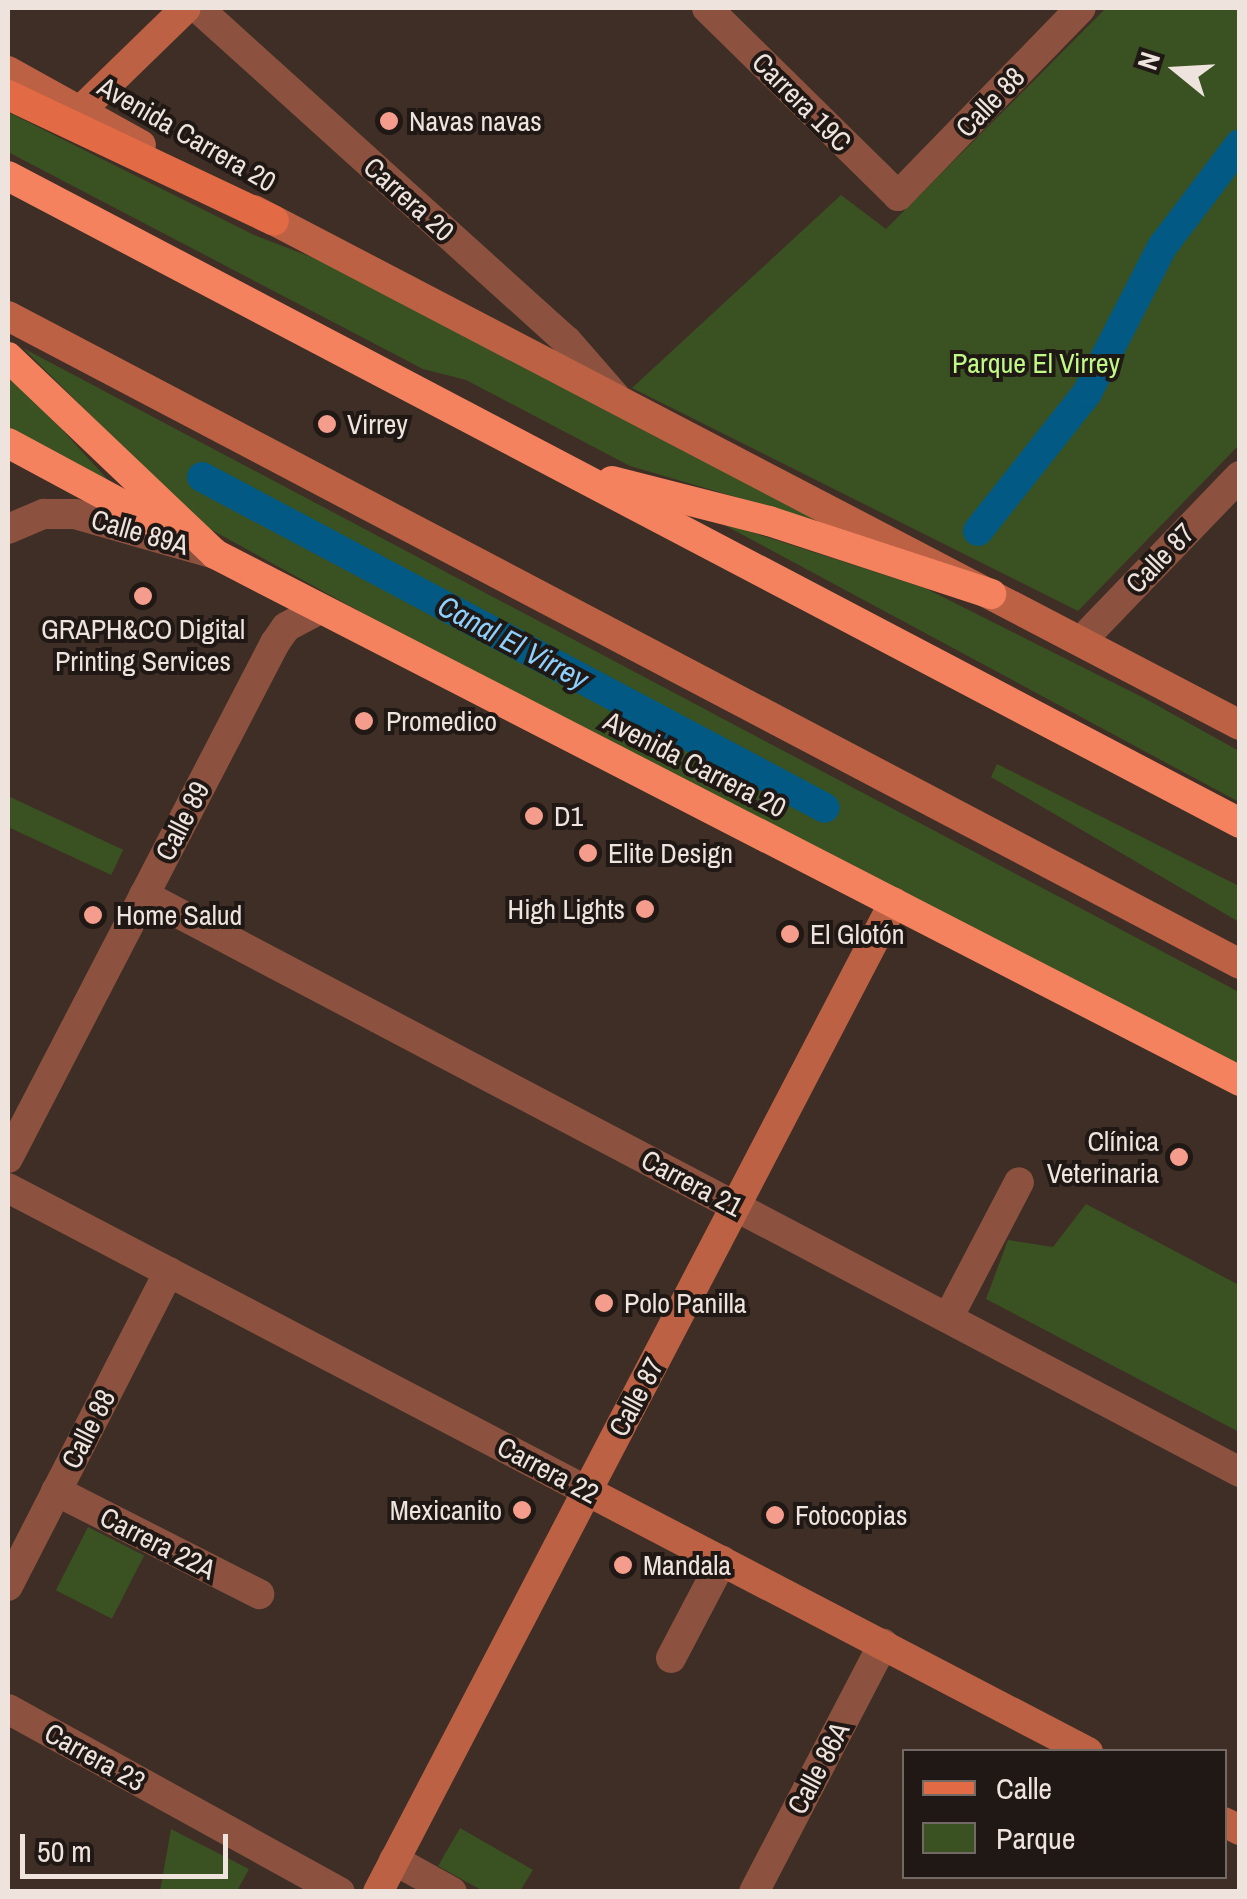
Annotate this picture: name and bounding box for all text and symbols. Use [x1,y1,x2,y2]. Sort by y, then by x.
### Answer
north arrow [1127,20,1227,120]
street label: Carrera 19C [745,45,859,159]
text: N [1128,47,1169,74]
street label: Calle 88 [949,60,1031,144]
street label: Avenida Carrera 20 [92,69,282,199]
place label: Navas navas [409,104,542,138]
marker: Navas navas [378,110,400,132]
street label: Carrera 20 [357,150,461,248]
park label: Parque El Virrey [952,346,1120,380]
place label: Virrey [347,407,408,441]
marker: Virrey [316,413,338,435]
street label: Calle 89A [88,502,192,562]
street label: Calle 87 [1119,516,1201,600]
marker: GRAPH&CO Digital Printing Services [132,585,154,607]
water label: Canal El Virrey [432,587,594,697]
place label: GRAPH&CO Digital Printing Services [41,612,245,678]
place label: Promedico [386,704,497,738]
street label: Avenida Carrera 20 [598,704,792,824]
marker: Promedico [351,708,377,734]
street label: Calle 89 [148,776,216,866]
place label: D1 [554,799,583,833]
marker: D1 [523,805,545,827]
place label: Elite Design [608,836,733,870]
marker: Elite Design [577,842,599,864]
place label: High Lights [508,892,625,926]
place label: Home Salud [116,898,242,932]
marker: High Lights [634,898,656,920]
marker: Home Salud [80,902,106,928]
place label: El Glotón [810,917,904,951]
marker: El Glotón [779,923,801,945]
place label: Clínica Veterinaria [1047,1124,1159,1190]
street label: Carrera 21 [636,1142,748,1224]
marker: Clínica Veterinaria [1168,1146,1190,1168]
place label: Polo Panilla [624,1286,747,1320]
marker: Polo Panilla [593,1292,615,1314]
street label: Calle 87 [601,1352,671,1442]
street label: Calle 88 [54,1384,122,1474]
street label: Carrera 22 [492,1429,604,1511]
place label: Mexicanito [390,1493,502,1527]
place label: Fotocopias [795,1498,907,1532]
marker: Mexicanito [511,1499,533,1521]
street label: Carrera 22A [95,1500,221,1586]
marker: Fotocopias [764,1504,786,1526]
place label: Mandala [643,1548,731,1582]
marker: Mandala [612,1554,634,1576]
street label: Carrera 23 [39,1716,151,1798]
street label: Calle 86A [780,1716,856,1820]
legend [902,1749,1227,1879]
text: Calle [996,1768,1052,1808]
scale bar [25,1814,232,1876]
text: Parque [996,1818,1075,1858]
text: 50 m [37,1831,92,1871]

